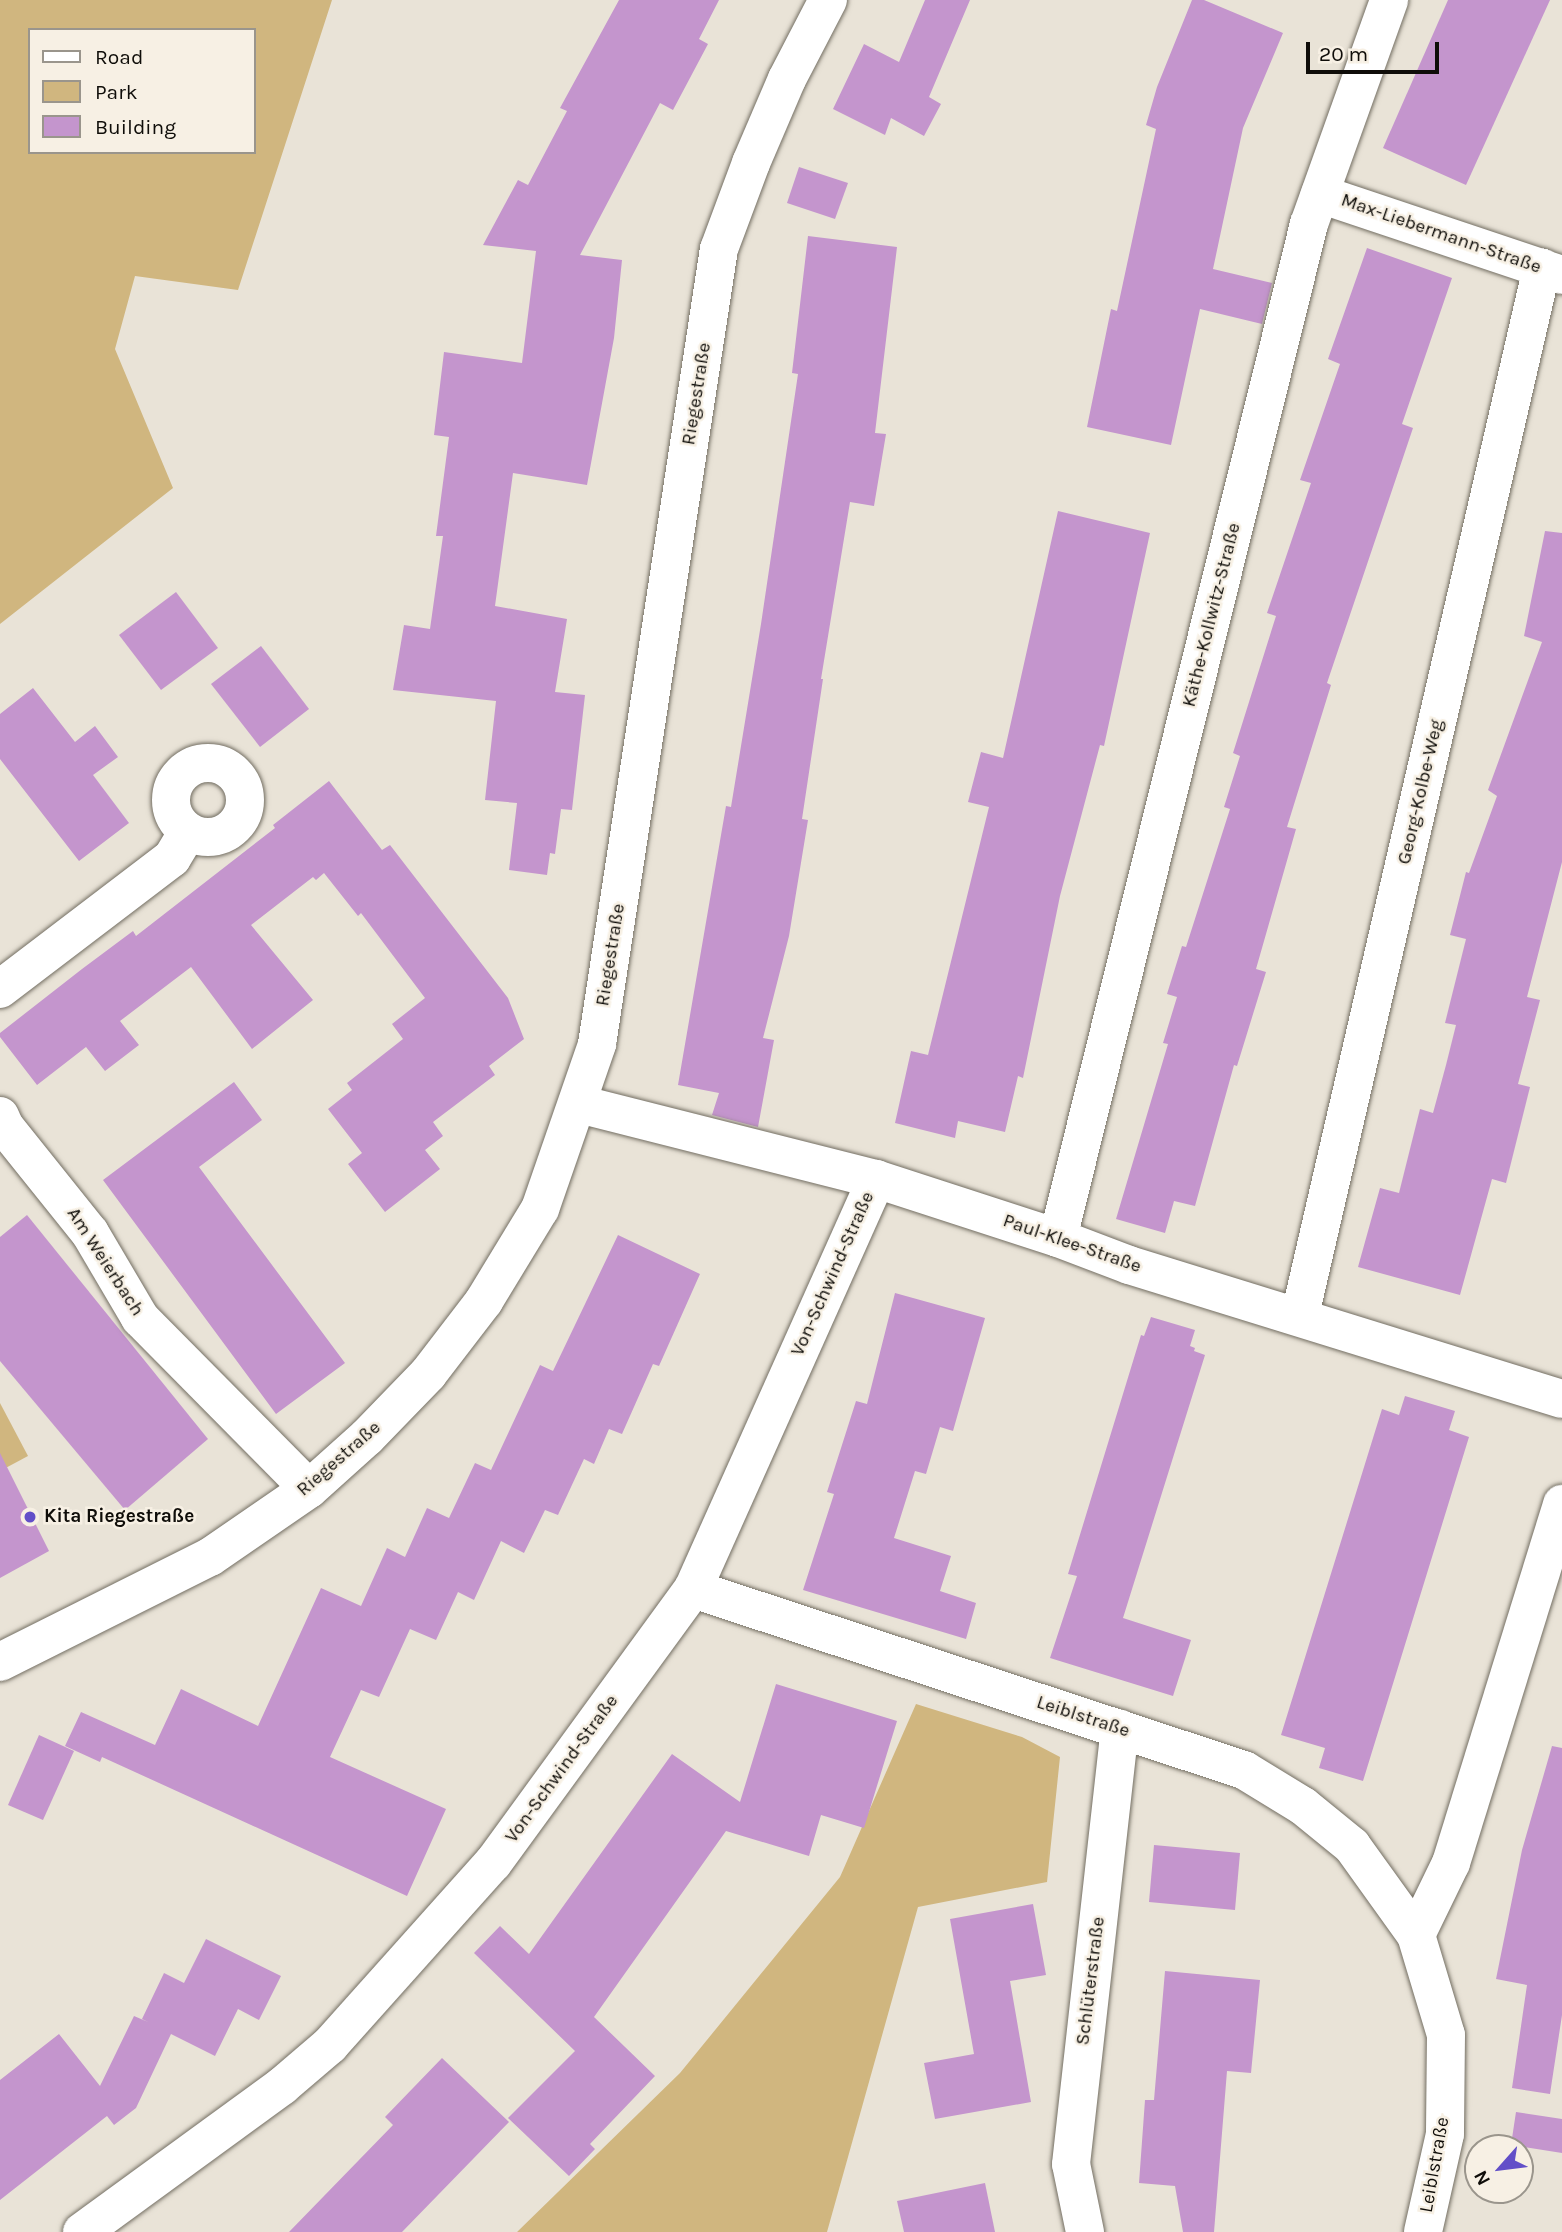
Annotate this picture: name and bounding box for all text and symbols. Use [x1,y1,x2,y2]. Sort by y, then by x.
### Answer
legend [28,28,256,154]
scale bar [1310,28,1443,72]
text: 20 m [1319,42,1368,66]
text: Road [95,45,143,69]
text: Park [95,80,138,104]
text: Building [95,115,176,139]
street label: Max-Liebermann-Straße [1338,189,1544,279]
street label: Riegestraße [678,341,716,447]
street label: Käthe-Kollwitz-Straße [1178,520,1246,710]
street label: Georg-Kolbe-Weg [1393,717,1449,867]
street label: Riegestraße [592,902,630,1008]
street label: Von-Schwind-Straße [787,1188,879,1360]
street label: Am Weierbach [62,1204,148,1320]
street label: Paul-Klee-Straße [1000,1210,1144,1278]
street label: Riegestraße [292,1416,386,1502]
place label: Kita Riegestraße [44,1506,194,1528]
marker: Kita Riegestraße [22,1509,38,1525]
street label: Von-Schwind-Straße [501,1691,623,1847]
street label: Leiblstraße [1033,1691,1133,1743]
street label: Schlüterstraße [1072,1915,1110,2047]
street label: Leiblstraße [1415,2115,1455,2215]
north arrow [1464,2134,1534,2204]
text: N [1469,2167,1495,2189]

